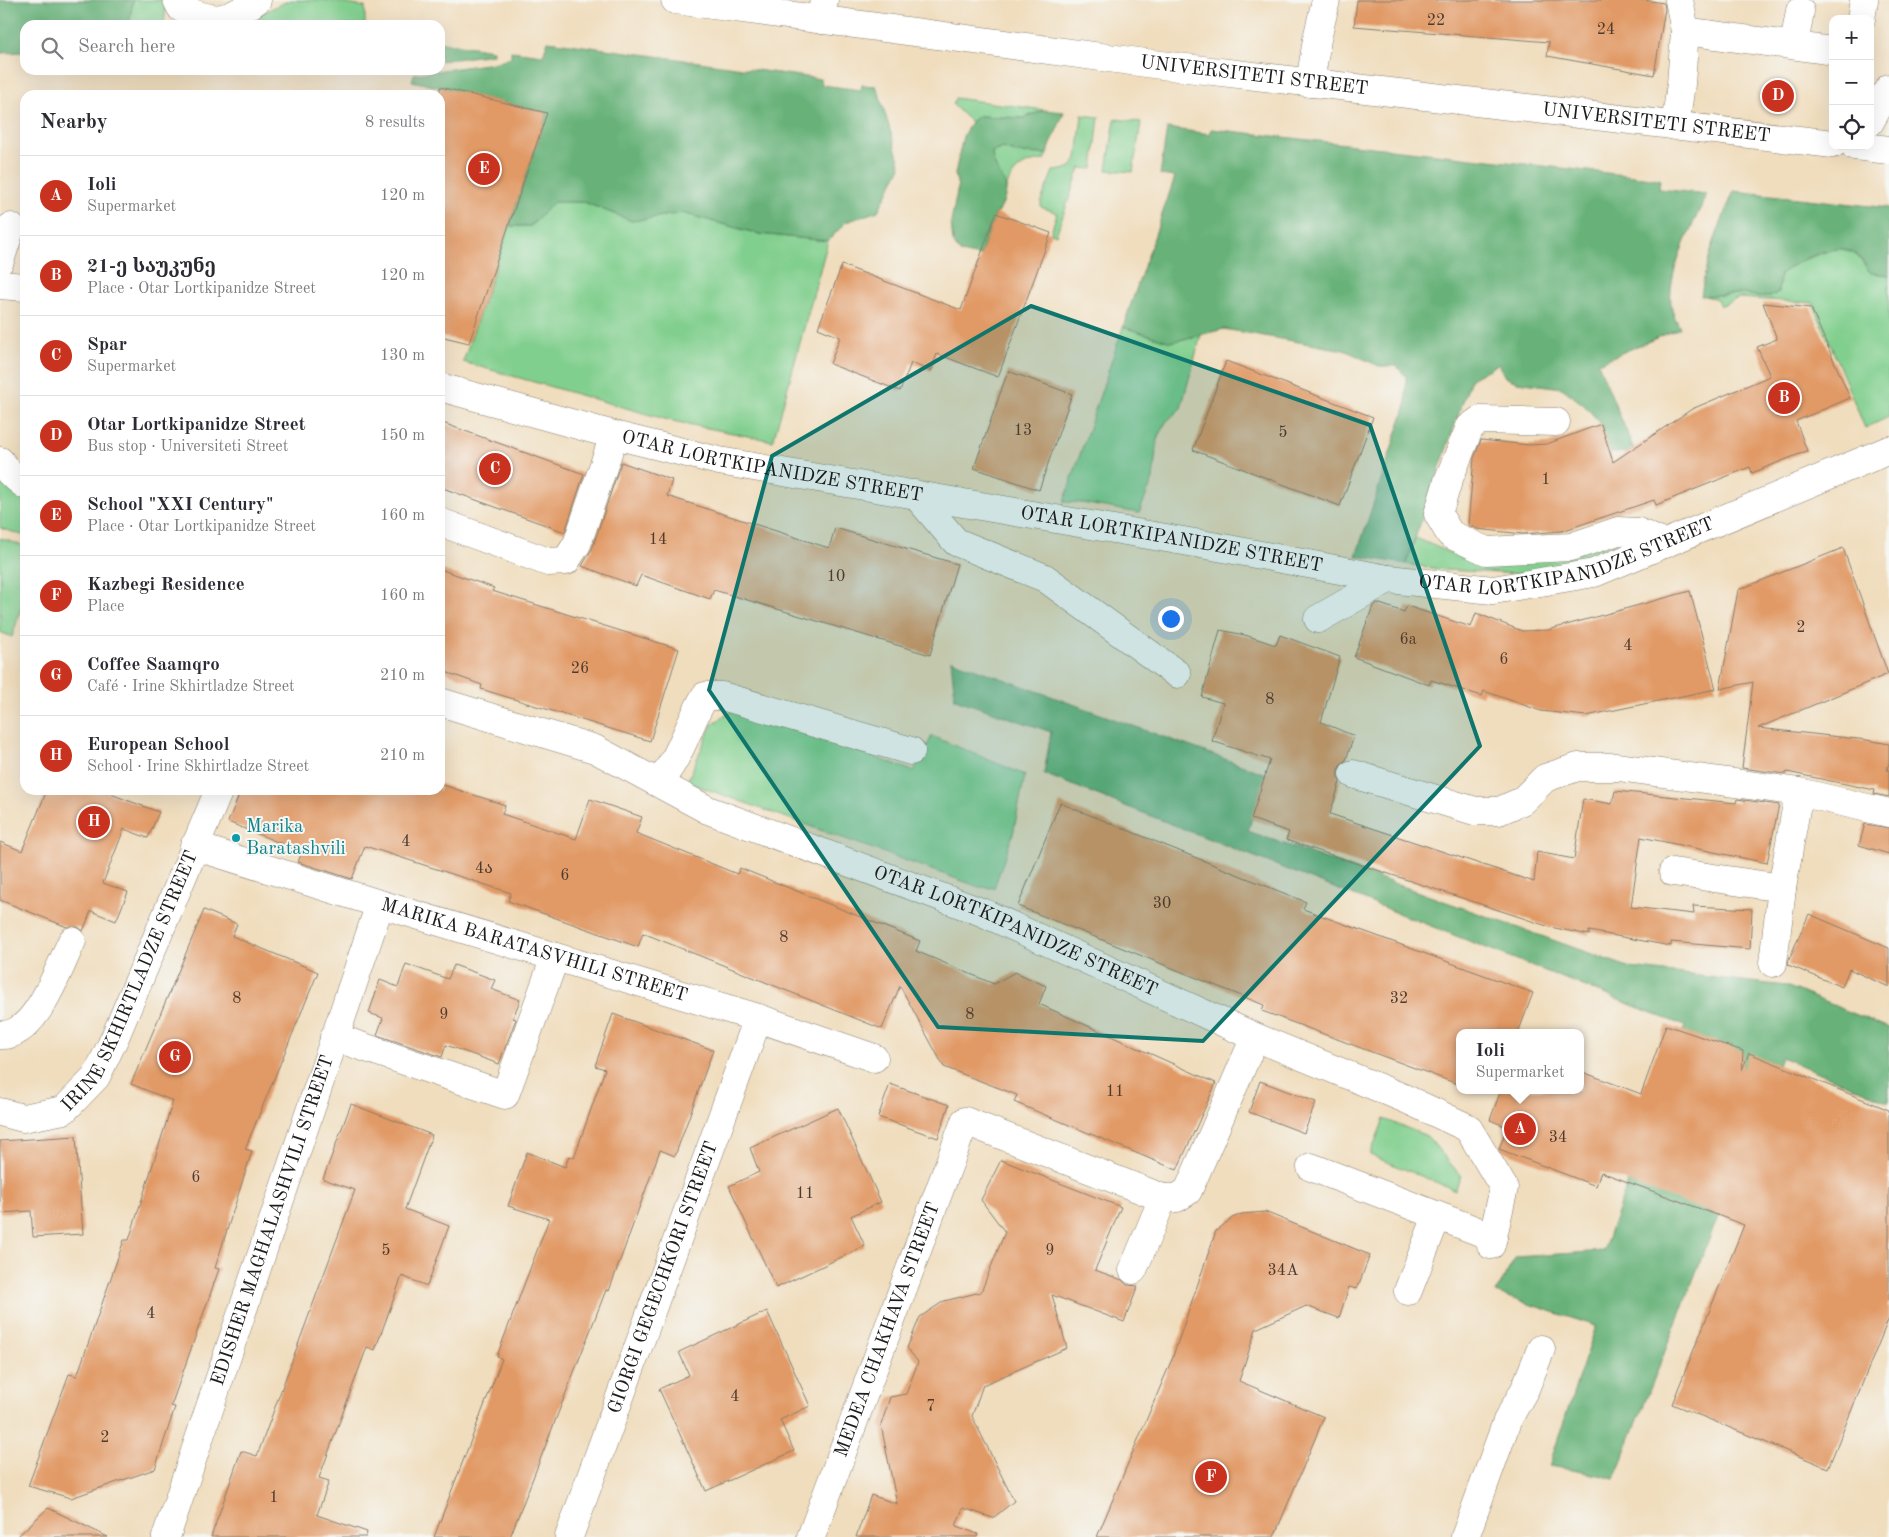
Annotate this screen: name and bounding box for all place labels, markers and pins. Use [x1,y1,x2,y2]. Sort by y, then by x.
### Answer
pin: D [1762,77,1794,115]
pin: E [468,150,500,188]
pin: B [1768,379,1800,417]
pin: C [479,450,511,488]
pin: H [78,803,110,841]
place label: Marika Baratashvili [246,818,346,859]
marker: Marika Baratashvili [230,832,242,844]
pin: G [159,1038,191,1076]
pin: A [1504,1110,1536,1148]
pin: F [1195,1458,1227,1496]

